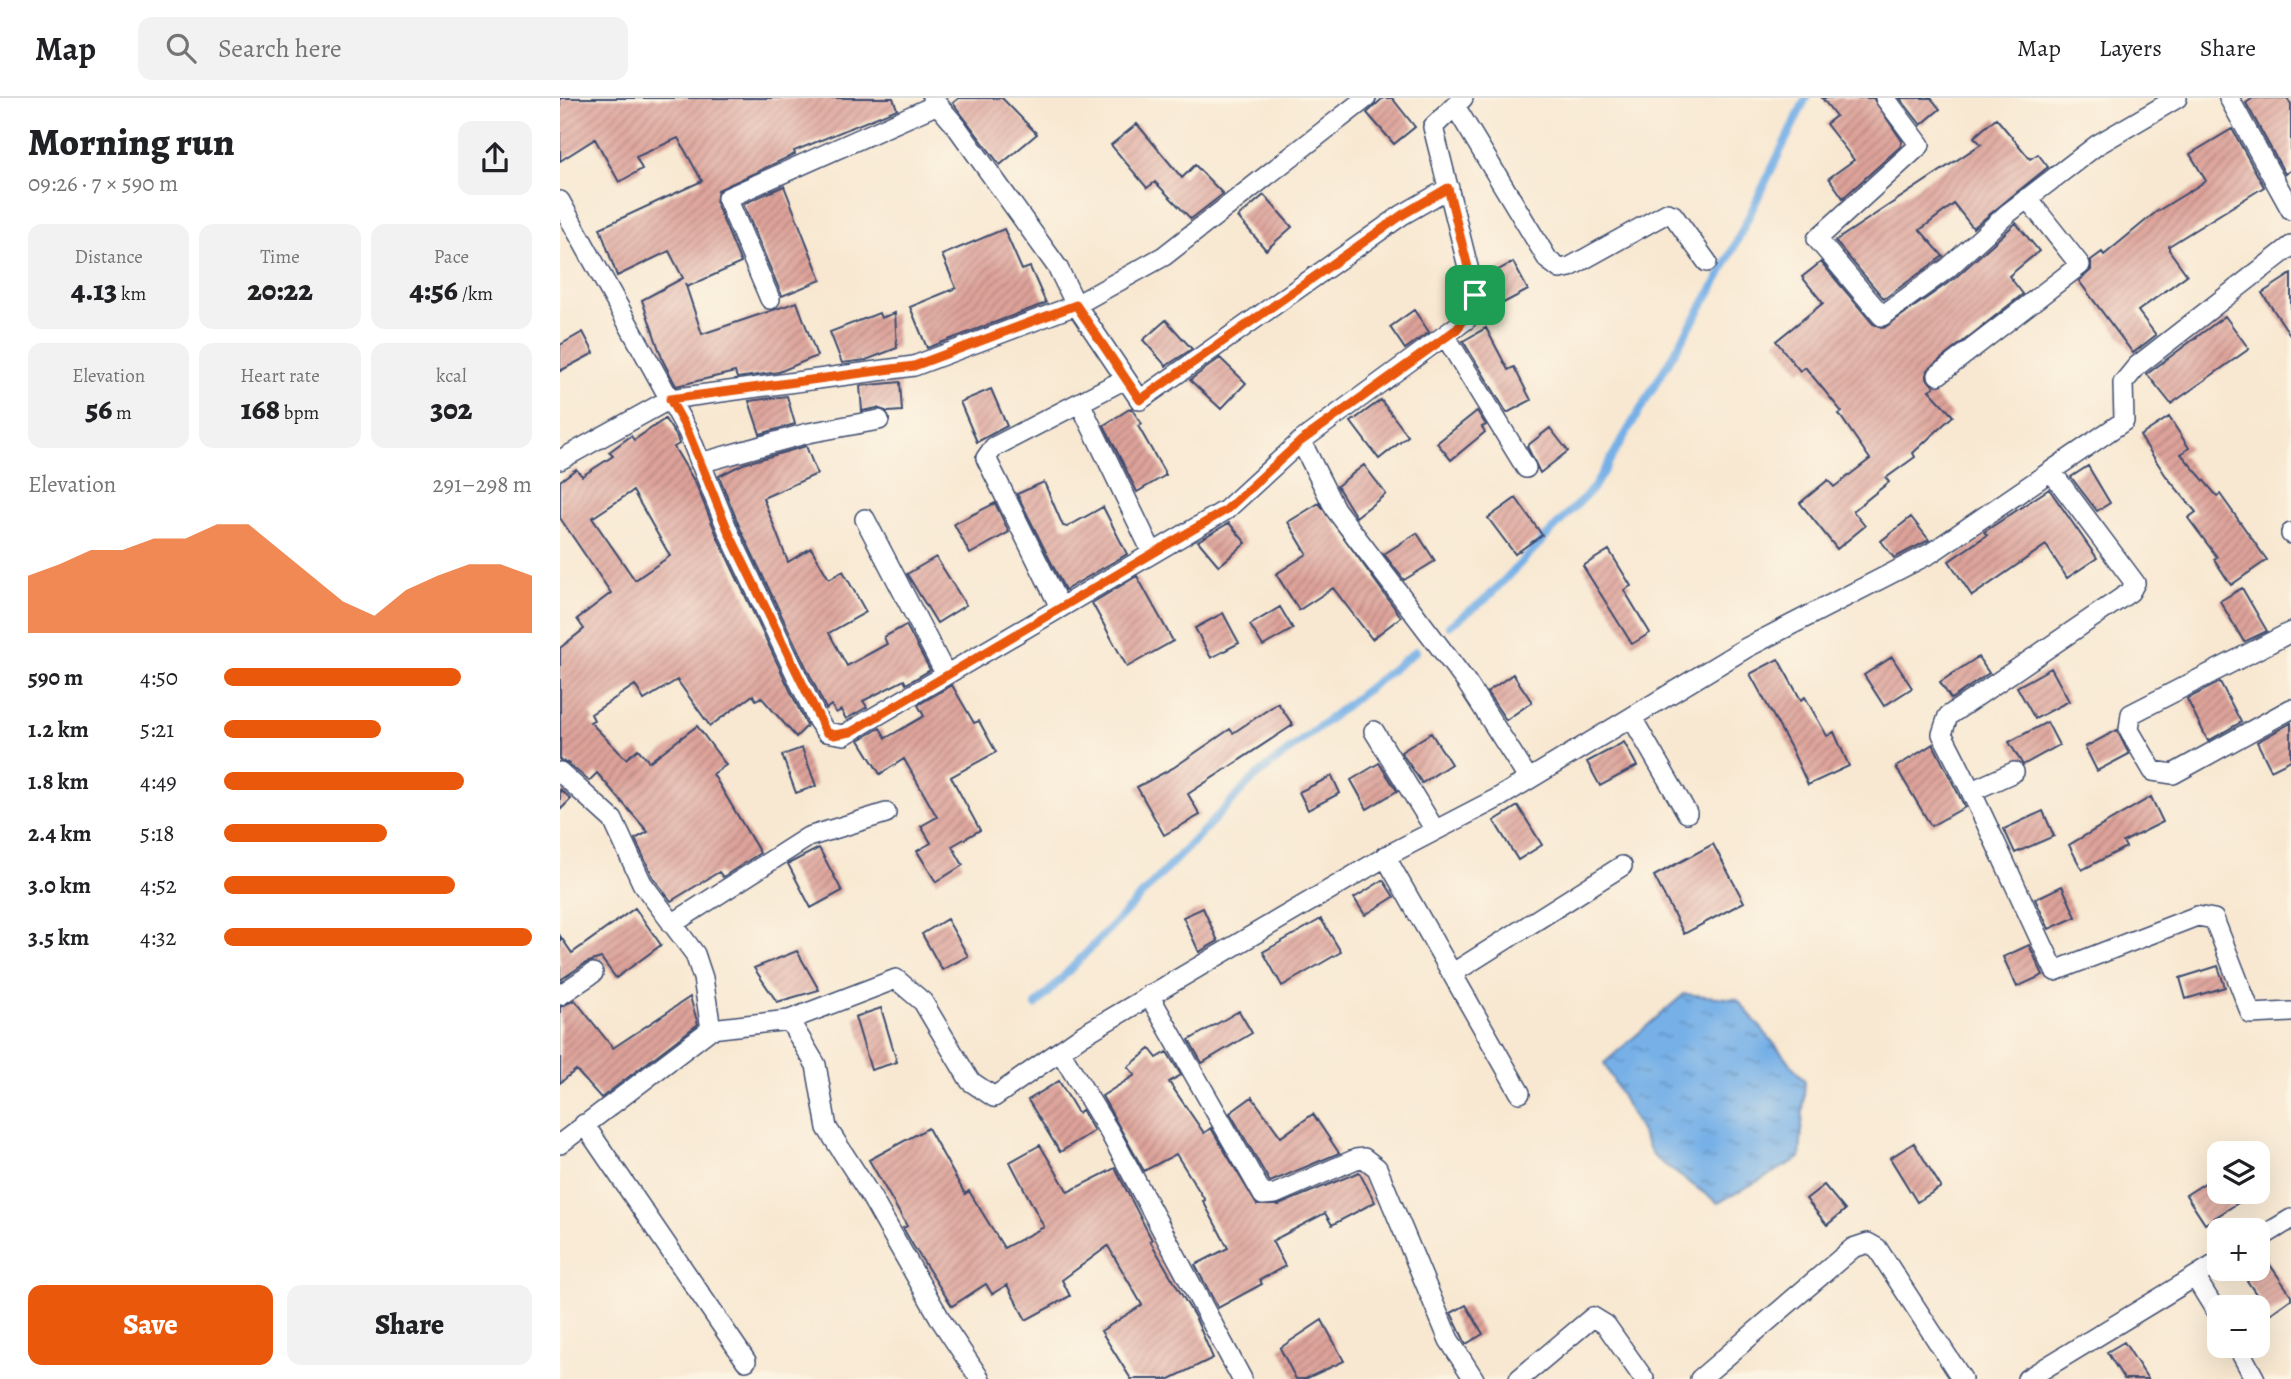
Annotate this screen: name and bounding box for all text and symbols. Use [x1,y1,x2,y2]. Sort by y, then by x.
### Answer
search box [138,17,628,80]
text: Map [35,26,96,71]
icon: search [162,29,200,67]
text: Search here [218,31,342,66]
text: Map [2017,32,2061,64]
text: Layers [2099,32,2162,64]
text: Share [2200,32,2256,64]
text: Morning run [28,116,235,168]
button: share [458,121,532,195]
text: 09:26 · 7 × 590 m [28,168,178,199]
text: Distance [75,244,143,270]
text: Time [260,244,300,270]
text: Pace [434,244,469,270]
pin [1445,265,1505,325]
text: 4.13 [71,270,117,310]
text: 20:22 [247,270,313,310]
text: 4:56 [410,270,458,310]
icon: arrive [1456,276,1494,314]
text: km [117,281,146,307]
text: /km [458,281,493,307]
text: Elevation [72,363,145,389]
text: Heart rate [240,363,320,389]
text: kcal [436,363,467,389]
text: 56 [85,389,112,429]
text: 168 [241,389,280,429]
text: 302 [430,389,473,429]
text: m [112,400,132,426]
text: bpm [280,400,319,426]
text: Elevation [28,469,116,500]
text: 291–298 m [433,469,532,500]
text: 590 m [28,662,83,693]
text: 4:50 [140,662,178,693]
text: 1.2 km [28,714,89,745]
text: 5:21 [140,714,174,745]
text: 1.8 km [28,766,89,797]
text: 4:49 [140,766,177,797]
text: 2.4 km [28,818,91,849]
text: 5:18 [140,818,174,849]
text: 3.0 km [28,870,91,901]
text: 4:52 [140,870,177,901]
text: 3.5 km [28,922,89,953]
text: 4:32 [140,922,176,953]
map controls [2207,1141,2270,1358]
button: layers [2207,1141,2270,1204]
button: + [2207,1218,2270,1281]
button: Save [28,1285,273,1365]
button: Share [287,1285,532,1365]
button: − [2207,1295,2270,1358]

